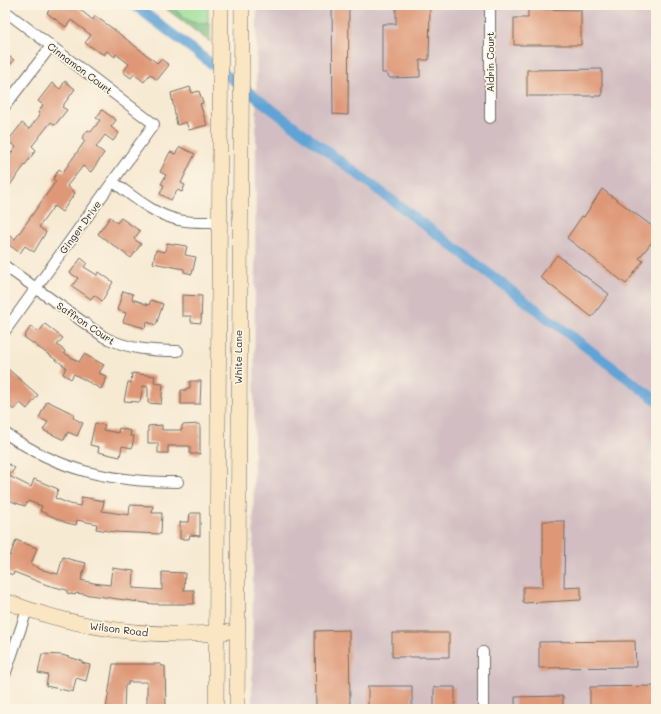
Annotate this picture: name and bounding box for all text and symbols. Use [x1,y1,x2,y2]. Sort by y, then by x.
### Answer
street label: Aldrin Court [483,32,497,92]
street label: Cinnamon Court [45,39,115,97]
street label: Ginger Drive [56,198,104,256]
street label: Saffron Court [54,298,118,348]
street label: White Lane [231,330,245,384]
street label: Wilson Road [89,618,149,640]

